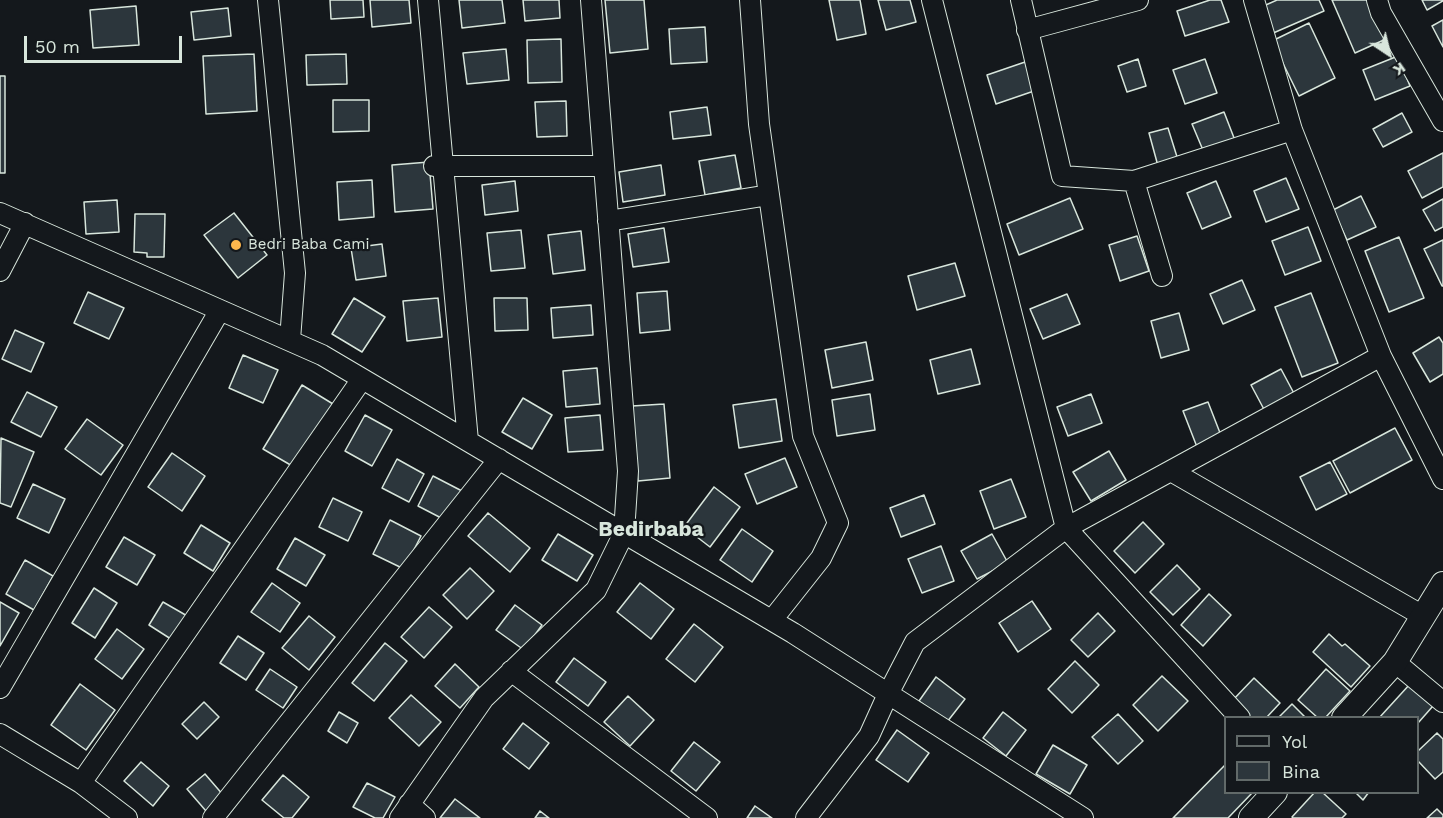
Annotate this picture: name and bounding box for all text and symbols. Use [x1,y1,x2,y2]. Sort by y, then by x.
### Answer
scale bar [27,24,184,62]
north arrow [1359,24,1419,84]
text: 50 m [35,36,80,57]
text: K [1390,58,1410,80]
place label: Bedri Baba Cami [248,236,369,254]
marker: Bedri Baba Cami [229,238,243,252]
district label: Bedirbaba [598,517,704,543]
legend [1224,716,1419,794]
text: Yol [1282,731,1307,752]
text: Bina [1282,761,1320,782]

